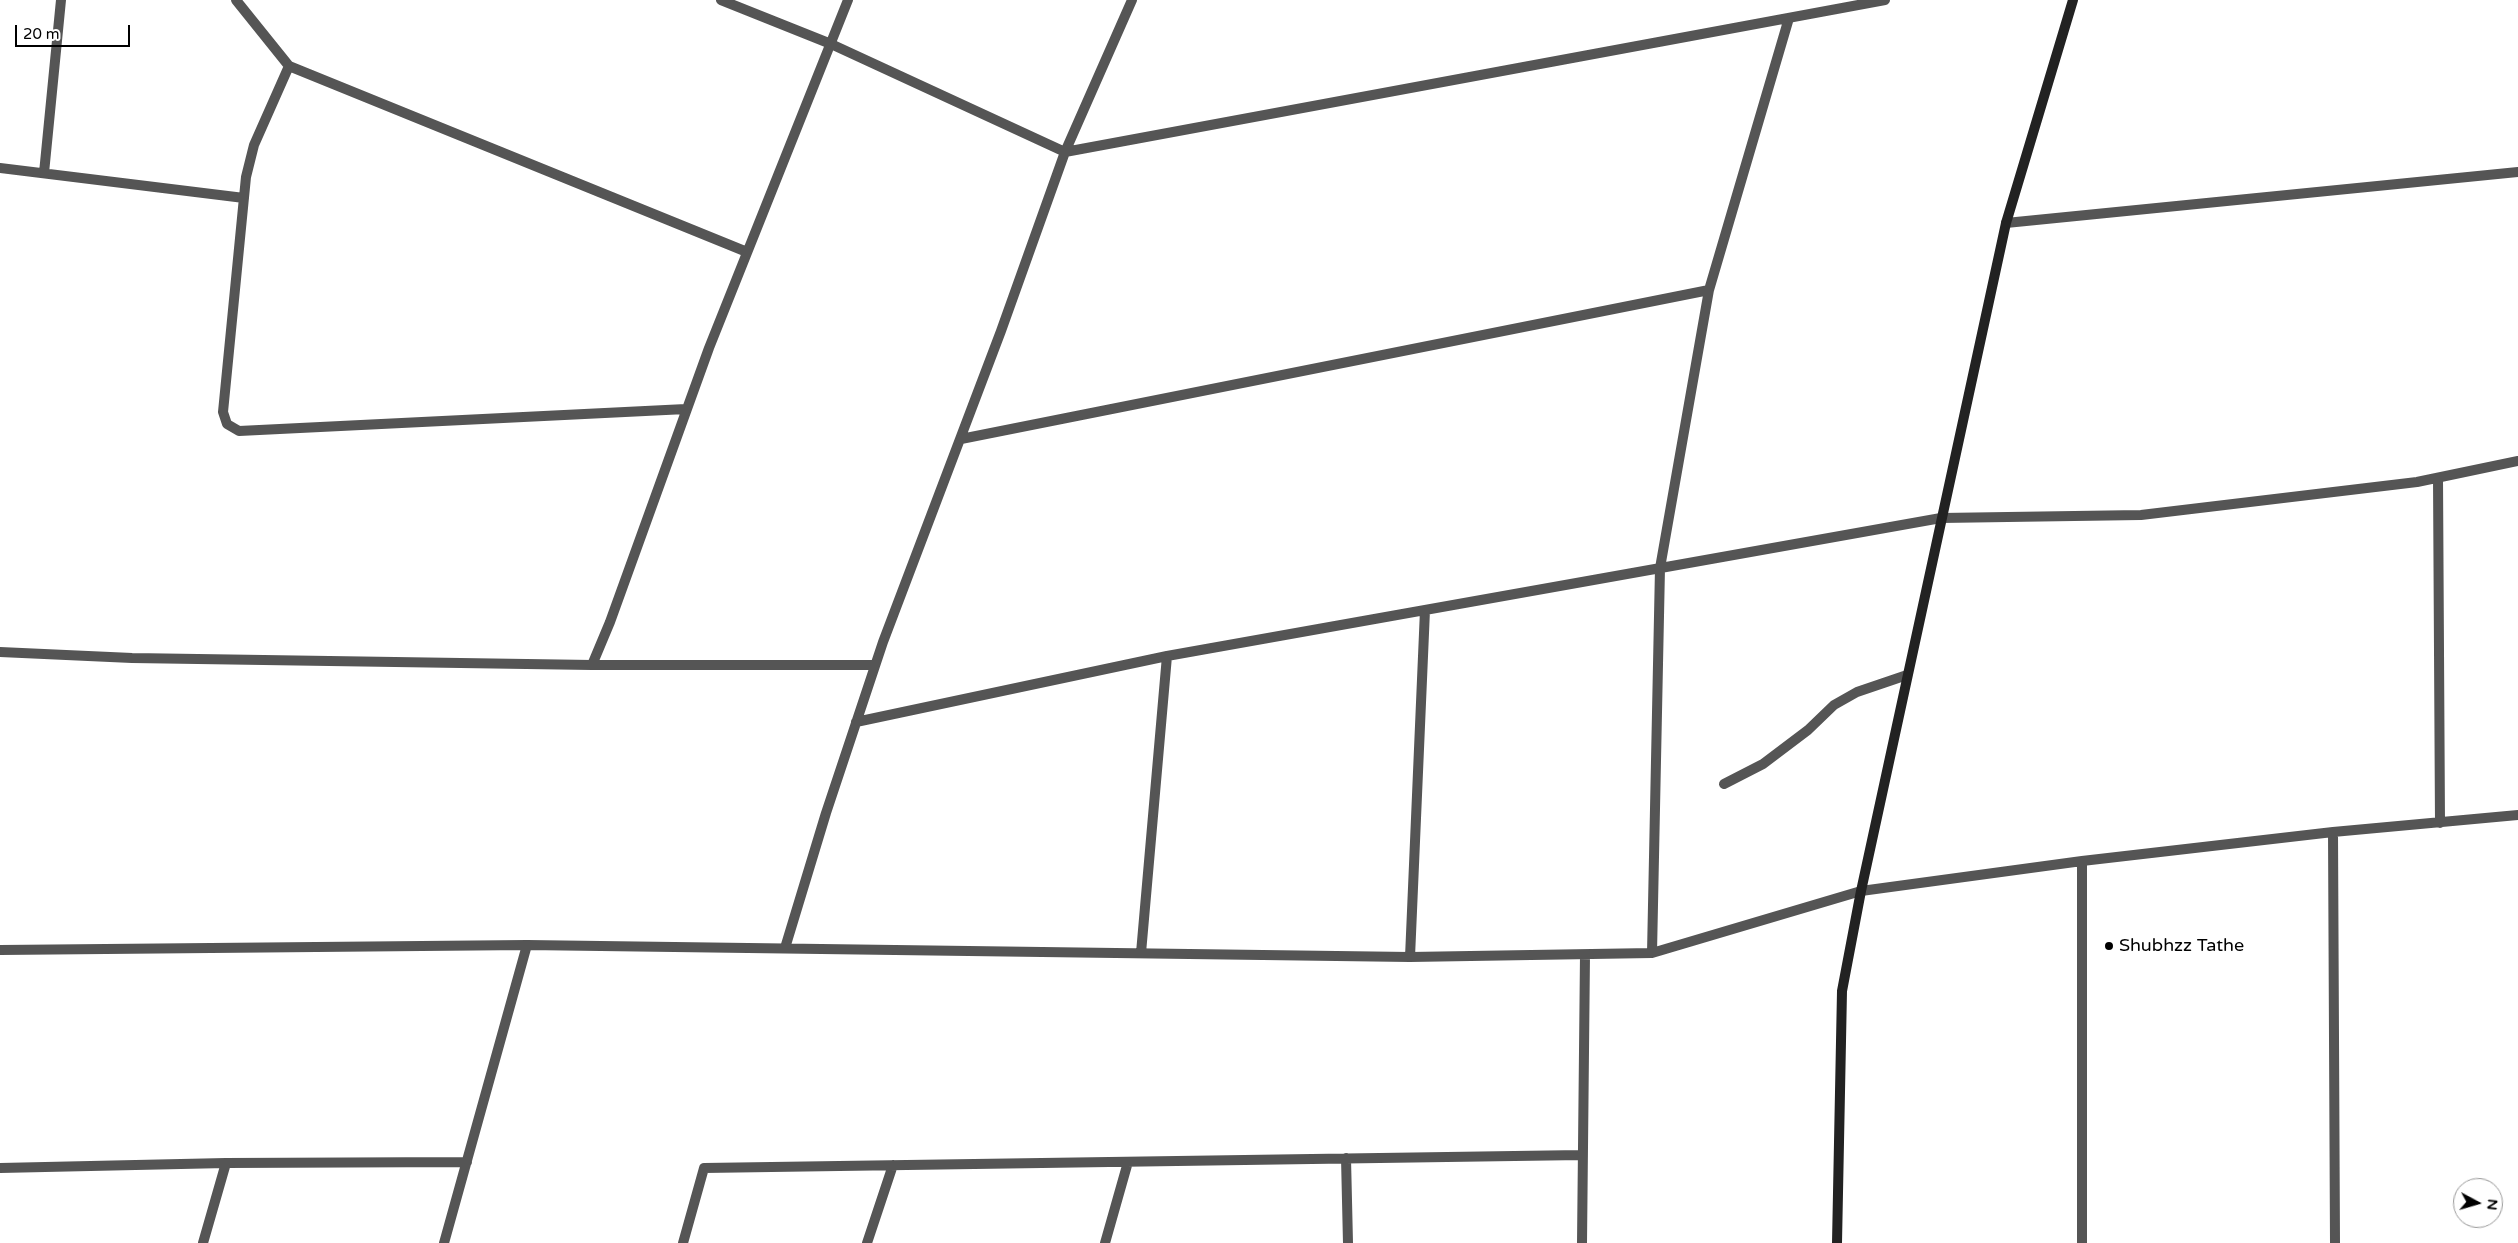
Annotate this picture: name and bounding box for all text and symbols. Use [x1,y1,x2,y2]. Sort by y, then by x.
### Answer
scale bar [18,15,132,47]
text: 20 m [23,25,60,43]
place label: Shubhzz Tathe [2119,935,2244,957]
marker: Shubhzz Tathe [2103,940,2115,952]
north arrow [2453,1178,2503,1228]
text: N [2483,1198,2501,1211]

